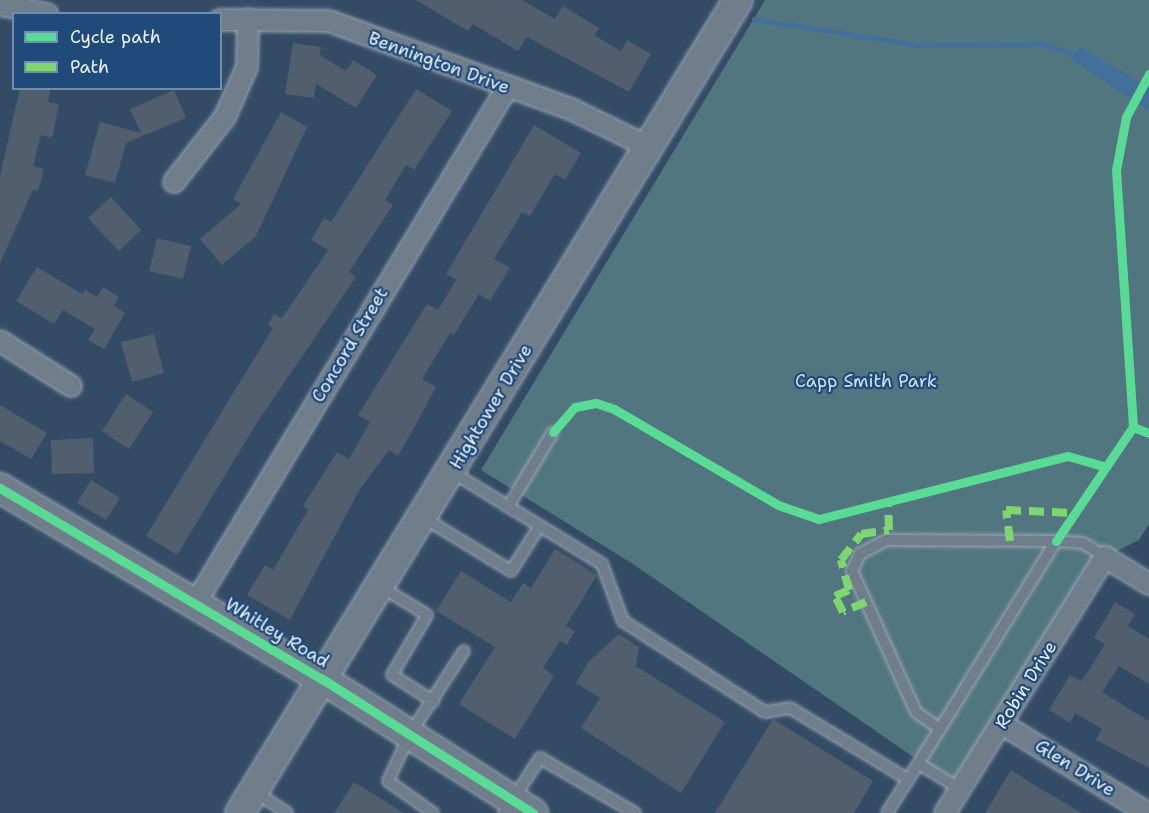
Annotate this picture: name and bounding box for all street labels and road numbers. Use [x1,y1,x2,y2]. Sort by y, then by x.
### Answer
street label: Bennington Drive [366,27,512,99]
street label: Concord Street [307,284,393,406]
street label: Hightower Drive [445,341,537,473]
street label: Whitley Road [221,594,333,672]
street label: Robin Drive [991,637,1061,733]
street label: Glen Drive [1031,735,1119,801]

